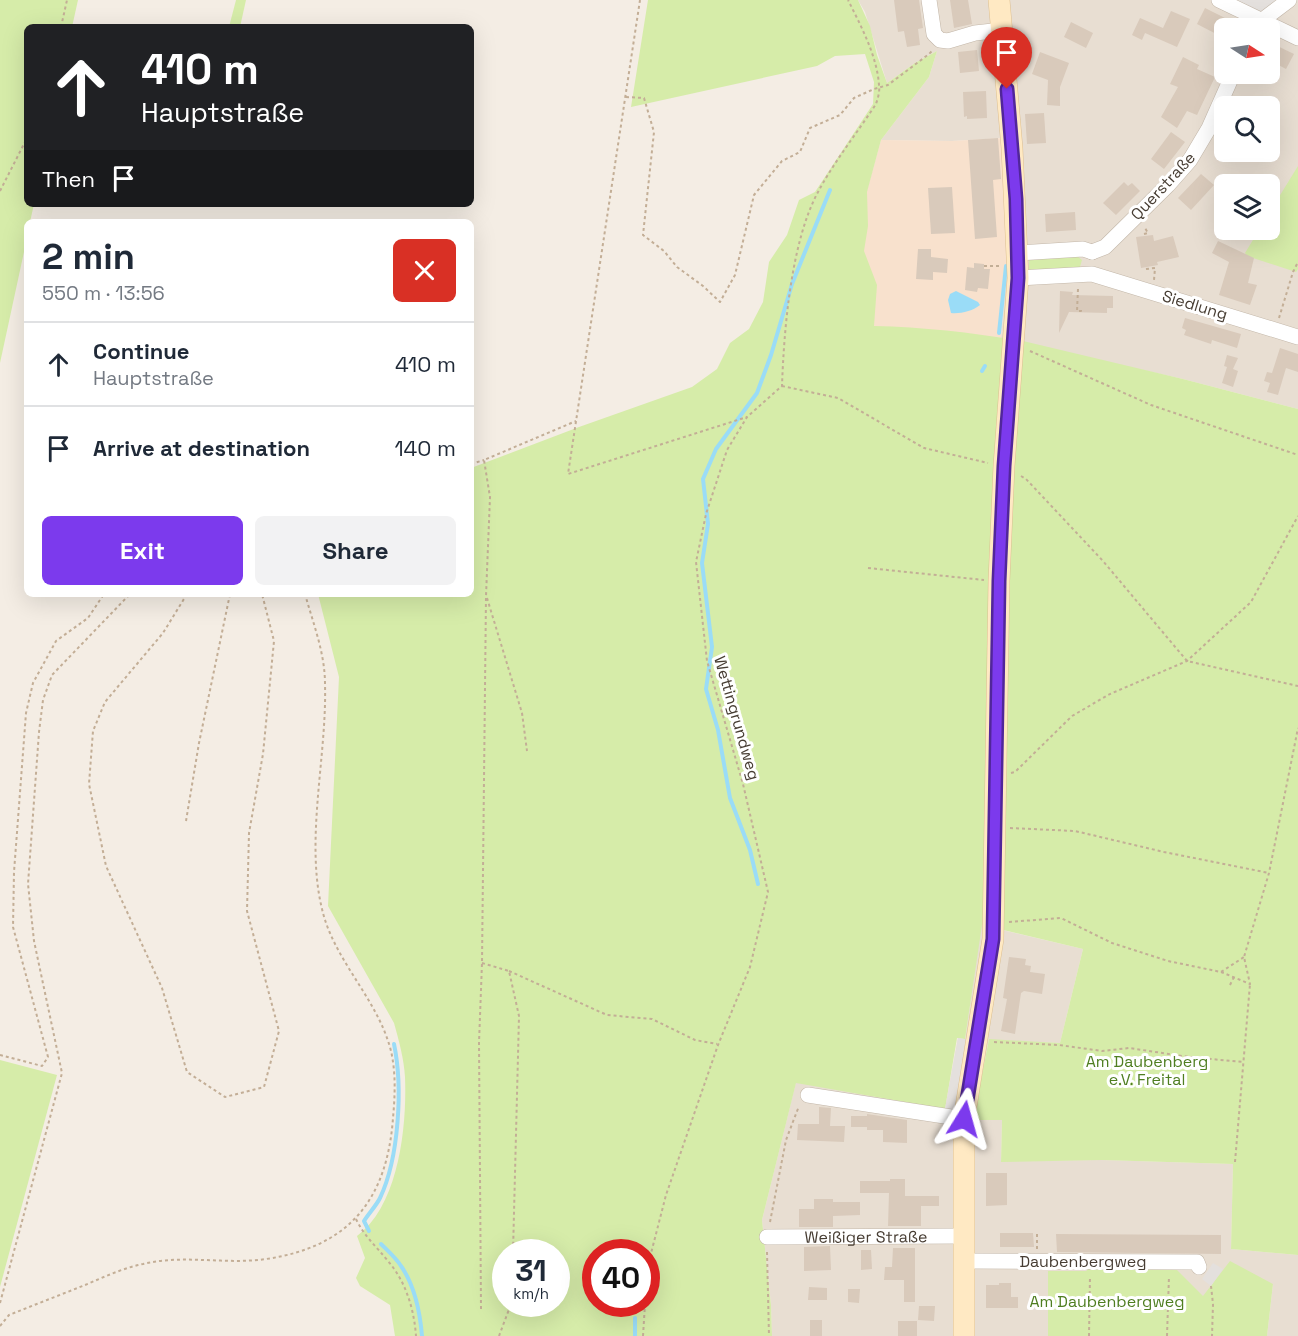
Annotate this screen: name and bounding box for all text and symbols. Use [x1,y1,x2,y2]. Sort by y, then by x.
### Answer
north arrow [1214,18,1280,84]
map controls [1214,18,1280,240]
pin [981,27,1032,89]
icon: arrive [990,36,1023,69]
text: 410 m [141,43,259,96]
icon: ahead [42,48,120,126]
text: Hauptstraße [141,95,304,130]
button: search [1214,96,1280,162]
street label: Querstraße [1126,147,1200,225]
icon: arrive [107,162,140,195]
text: Then [42,165,95,193]
button: layers [1214,174,1280,240]
text: 2 min [42,234,135,280]
button: close [393,239,456,302]
text: 550 m · 13:56 [42,280,165,306]
street label: Siedlung [1160,285,1230,325]
text: Continue [93,337,189,365]
icon: ahead [42,348,75,381]
text: 410 m [395,350,456,378]
text: Hauptstraße [93,365,214,391]
icon: arrive [42,432,75,465]
text: Arrive at destination [93,434,310,462]
text: 140 m [394,434,456,462]
button: Exit [42,516,243,585]
button: Share [255,516,456,585]
street label: Wettingrundweg [709,654,765,782]
park label: Am Daubenberg e.V. Freital [1086,1051,1208,1090]
position arrow [932,1087,996,1151]
street label: Weißiger Straße [805,1226,927,1247]
speed limit sign: 40 [582,1239,660,1317]
text: 31 [515,1251,547,1290]
street label: Daubenbergweg [1019,1251,1147,1272]
text: km/h [513,1284,549,1303]
park label: Am Daubenbergweg [1029,1291,1185,1312]

